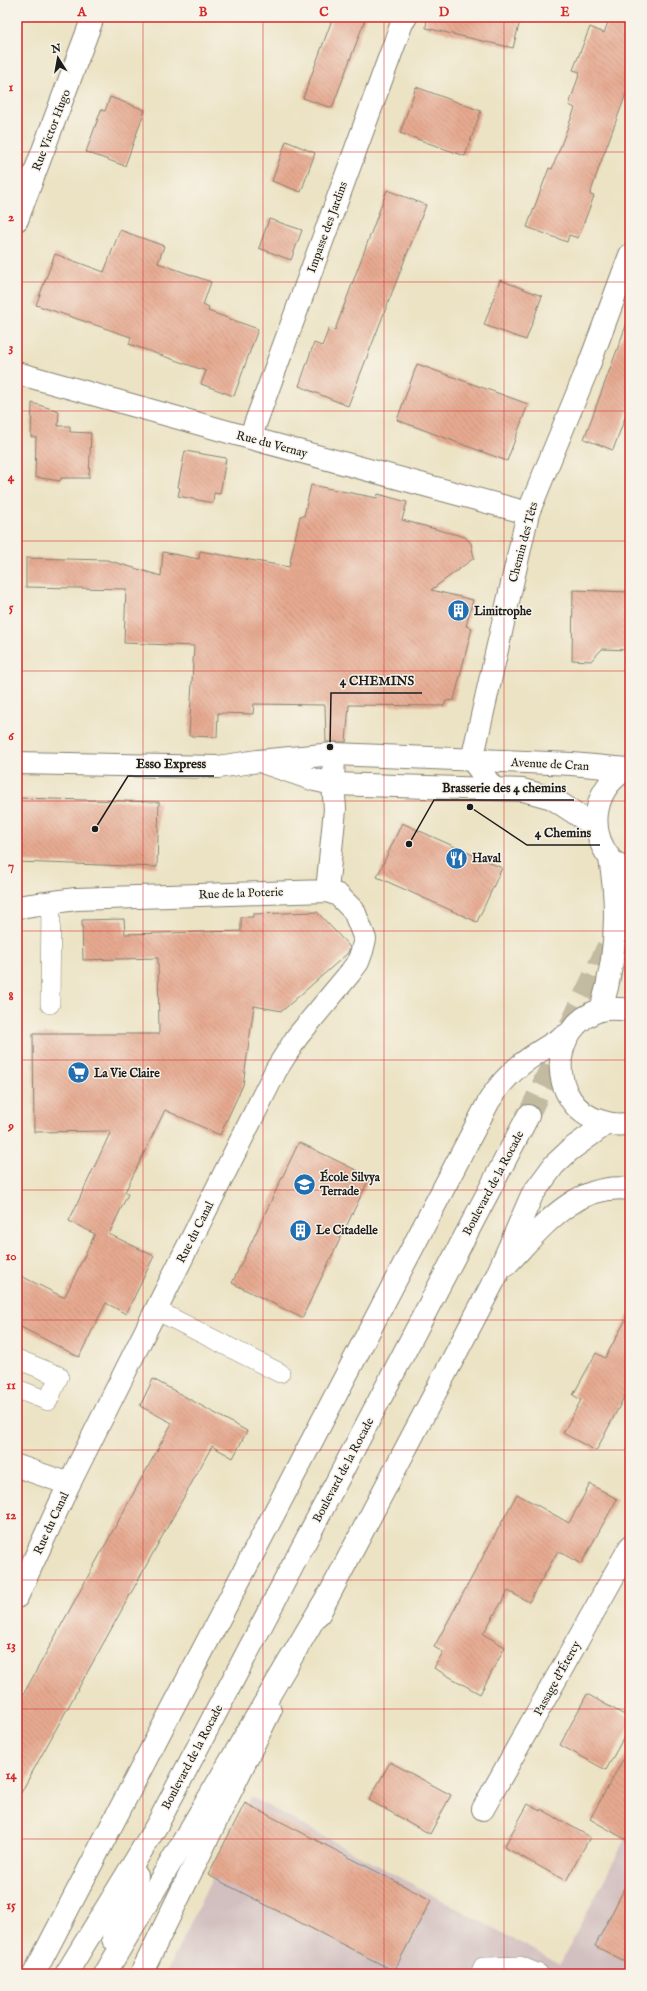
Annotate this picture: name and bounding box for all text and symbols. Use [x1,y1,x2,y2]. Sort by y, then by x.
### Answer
text: A [77,4,88,21]
text: B [199,4,208,21]
text: C [319,4,329,21]
text: D [439,4,450,21]
text: E [560,4,570,21]
north arrow [38,38,78,78]
text: N [49,41,63,57]
text: 1 [9,79,14,96]
street label: Rue Victor Hugo [29,87,74,173]
street label: Impasse des Jardins [304,180,352,275]
text: 2 [8,209,14,226]
text: 3 [9,339,14,356]
street label: Rue du Vernay [235,428,309,461]
text: 4 [8,469,15,486]
street label: Chemin des Têts [506,500,541,584]
building icon: Limitrophe [446,598,472,624]
text: 5 [9,599,14,616]
place label: Limitrophe [473,604,532,620]
callout: 4 CHEMINS [331,668,422,693]
text: 4 CHEMINS [340,673,414,690]
text: 6 [8,728,14,745]
callout: Esso Express [128,751,214,776]
street label: Avenue de Cran [509,755,590,774]
text: Esso Express [136,756,207,773]
callout: Brasserie des 4 chemins [434,775,574,800]
text: Brasserie des 4 chemins [442,780,566,797]
callout: 4 Chemins [527,820,600,845]
text: 4 Chemins [535,825,592,842]
restaurant icon: Haval [443,845,469,871]
place label: Haval [472,851,502,866]
text: 7 [8,858,14,875]
street label: Rue de la Poterie [198,885,284,902]
text: 8 [8,988,14,1005]
supermarket icon: La Vie Claire [65,1060,91,1086]
place label: La Vie Claire [93,1066,160,1081]
text: 9 [7,1118,14,1135]
street label: Boulevard de la Rocade [459,1128,528,1238]
place label: École Silvya Terrade [319,1169,381,1199]
school or university icon: École Silvya Terrade [291,1171,317,1197]
street label: Rue du Canal [173,1198,218,1266]
building icon: Le Citadelle [288,1217,314,1243]
place label: Le Citadelle [315,1223,378,1238]
text: 10 [5,1248,17,1265]
text: 11 [6,1377,16,1394]
street label: Boulevard de la Rocade [309,1415,378,1525]
street label: Rue du Canal [30,1489,73,1557]
text: 12 [6,1507,16,1524]
text: 13 [6,1637,16,1654]
street label: Passage d'Étercy [530,1638,584,1718]
street label: Boulevard de la Rocade [158,1702,227,1812]
text: 14 [5,1767,17,1784]
text: 15 [6,1897,16,1914]

